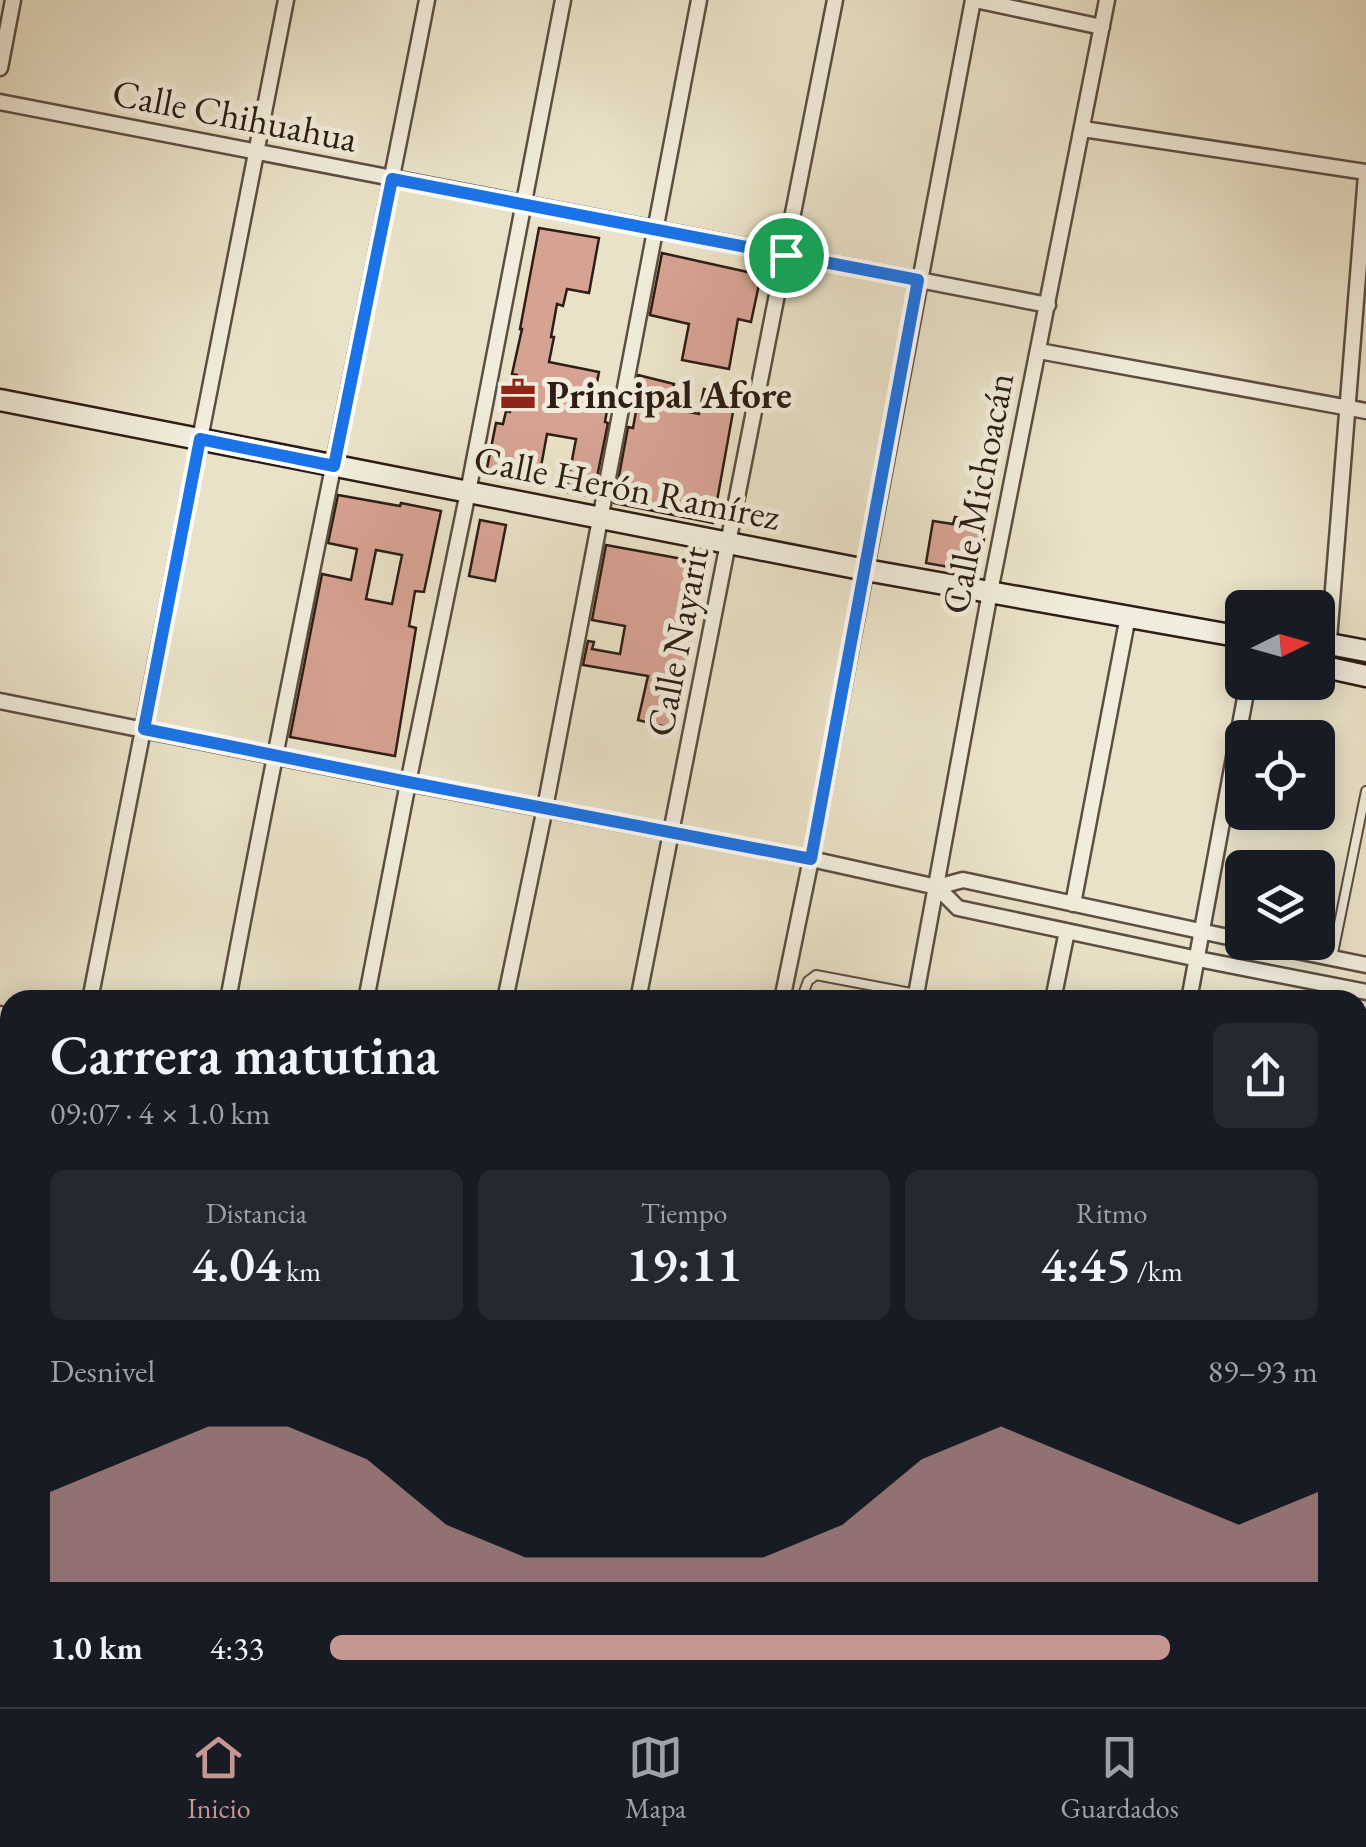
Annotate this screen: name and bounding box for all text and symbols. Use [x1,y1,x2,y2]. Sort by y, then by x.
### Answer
street label: Calle Chihuahua [109,67,362,163]
pin [744,213,829,298]
icon: arrive [759,228,814,283]
street label: Calle Michoacán [930,368,1024,618]
place label: Principal Afore [546,370,792,419]
office icon: Principal Afore [499,375,537,413]
street label: Calle Herón Ramírez [470,433,785,541]
street label: Calle Nayarit [635,542,719,740]
north arrow [1225,590,1335,700]
map controls [1225,590,1335,960]
button: locate [1225,720,1335,830]
button: layers [1225,850,1335,960]
text: Carrera matutina [50,1019,439,1090]
button: share [1213,1023,1318,1128]
text: 09:07 · 4 × 1.0 km [50,1092,270,1134]
text: Distancia [206,1195,307,1231]
text: Tiempo [641,1195,727,1231]
text: Ritmo [1076,1195,1147,1231]
text: 4.04 [192,1231,281,1296]
text: 19:11 [626,1231,742,1296]
text: 4:45 [1041,1231,1131,1296]
text: km [281,1253,321,1289]
text: /km [1131,1253,1183,1289]
text: Desnivel [50,1350,155,1392]
text: 89–93 m [1208,1350,1318,1392]
text: 1.0 km [50,1627,143,1669]
text: 4:33 [210,1627,264,1669]
tab: Inicio [187,1730,251,1826]
tab: Mapa [625,1730,686,1826]
tab: Guardados [1061,1730,1179,1826]

